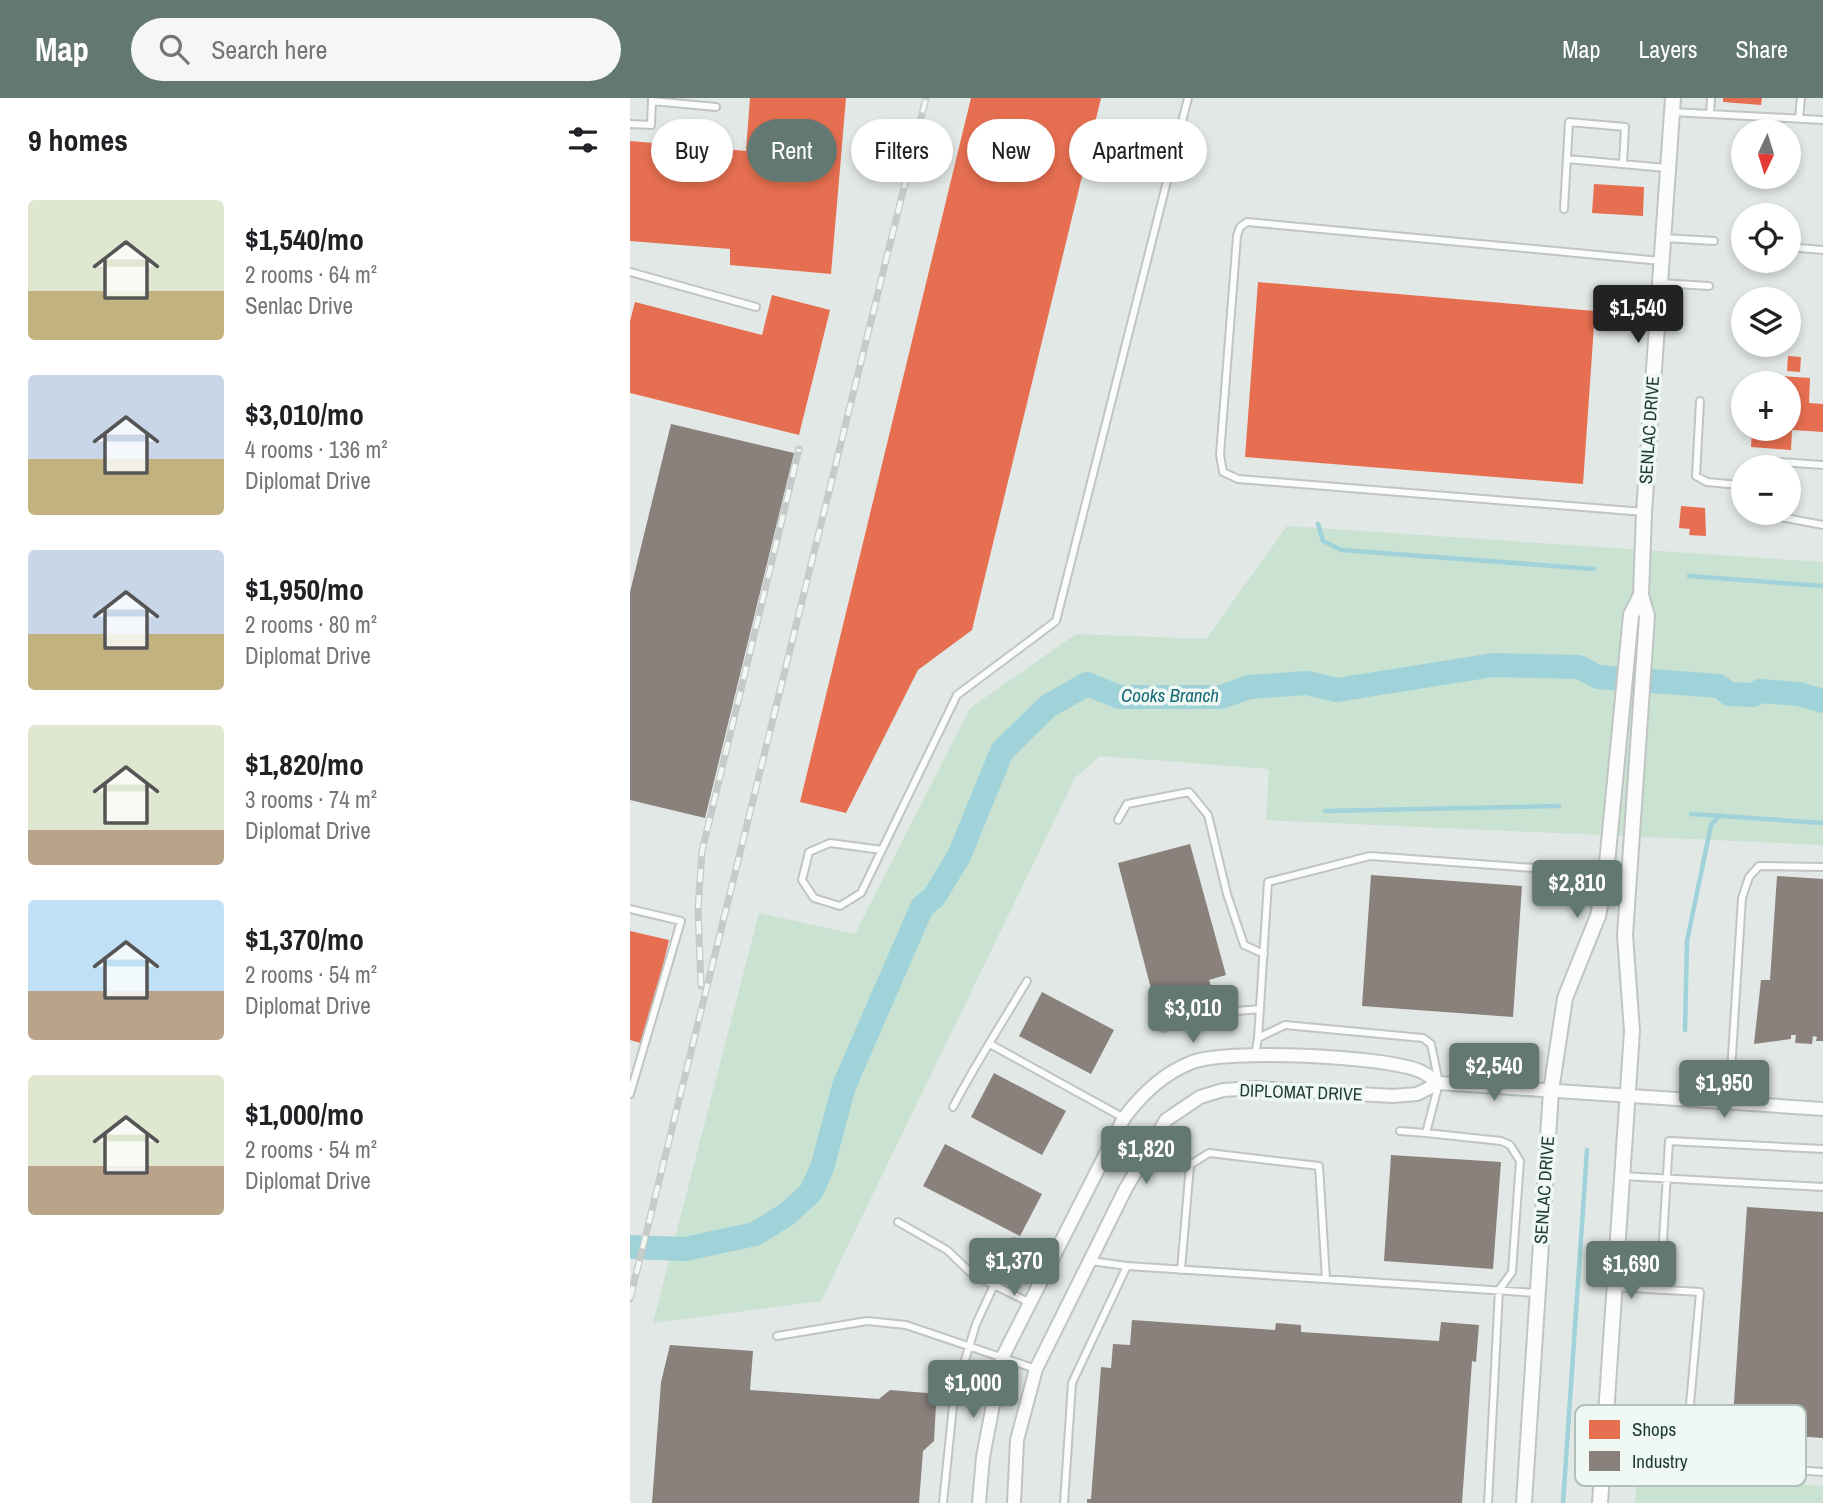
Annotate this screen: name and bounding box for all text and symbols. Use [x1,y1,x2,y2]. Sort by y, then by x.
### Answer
search box [131,18,621,81]
text: Map [35,27,89,71]
icon: search [155,30,193,68]
text: Search here [211,32,327,67]
text: Map [1562,33,1600,65]
text: Layers [1638,33,1697,65]
text: Share [1735,33,1788,65]
chip: Buy [651,119,733,182]
chip: Rent [747,119,837,182]
chip: Filters [851,119,953,182]
chip: New [967,119,1055,182]
chip: Apartment [1069,119,1207,182]
north arrow [1731,119,1801,189]
map controls [1731,119,1801,525]
text: 9 homes [28,120,128,160]
icon: filters [564,121,602,159]
button: locate [1731,203,1801,273]
text: $1,540/mo [245,219,364,259]
icon: home [84,228,168,312]
text: 2 rooms · 64 m² [245,259,377,290]
pin: $1,540 [1581,286,1695,345]
button: layers [1731,287,1801,357]
text: Senlac Drive [245,290,353,321]
text: $1,540 [1609,292,1667,323]
button: + [1731,371,1801,441]
street label: SENLAC DRIVE [1633,375,1665,485]
text: $3,010/mo [245,394,364,434]
icon: home [84,403,168,487]
text: 4 rooms · 136 m² [245,434,388,465]
button: − [1731,455,1801,525]
text: Diplomat Drive [245,465,371,496]
text: $1,950/mo [245,569,364,609]
icon: home [84,578,168,662]
text: 2 rooms · 80 m² [245,609,377,640]
text: Diplomat Drive [245,640,371,671]
water label: Cooks Branch [1121,682,1219,708]
text: $1,820/mo [245,744,364,784]
icon: home [84,753,168,837]
text: 3 rooms · 74 m² [245,784,377,815]
text: Diplomat Drive [245,815,371,846]
pin: $2,810 [1520,860,1634,920]
text: $2,810 [1548,867,1606,898]
text: $1,370/mo [245,919,364,959]
icon: home [84,928,168,1012]
text: 2 rooms · 54 m² [245,959,377,990]
pin: $3,010 [1136,986,1250,1045]
text: Diplomat Drive [245,990,371,1021]
text: $3,010 [1164,992,1222,1023]
pin: $2,540 [1437,1044,1551,1103]
text: $2,540 [1465,1050,1523,1081]
pin: $1,950 [1667,1060,1781,1120]
text: $1,950 [1695,1067,1753,1098]
street label: DIPLOMAT DRIVE [1239,1077,1363,1107]
text: $1,000/mo [245,1094,364,1134]
icon: home [84,1103,168,1187]
pin: $1,820 [1089,1126,1203,1186]
text: $1,820 [1117,1133,1175,1164]
text: 2 rooms · 54 m² [245,1134,377,1165]
street label: SENLAC DRIVE [1528,1135,1560,1245]
text: Diplomat Drive [245,1165,371,1196]
pin: $1,370 [957,1238,1071,1298]
pin: $1,690 [1574,1242,1688,1301]
text: $1,370 [985,1245,1043,1276]
text: $1,690 [1602,1248,1660,1279]
pin: $1,000 [916,1360,1030,1420]
text: $1,000 [944,1367,1002,1398]
legend [1575,1405,1806,1486]
text: Shops [1632,1416,1676,1442]
text: Industry [1632,1448,1688,1474]

